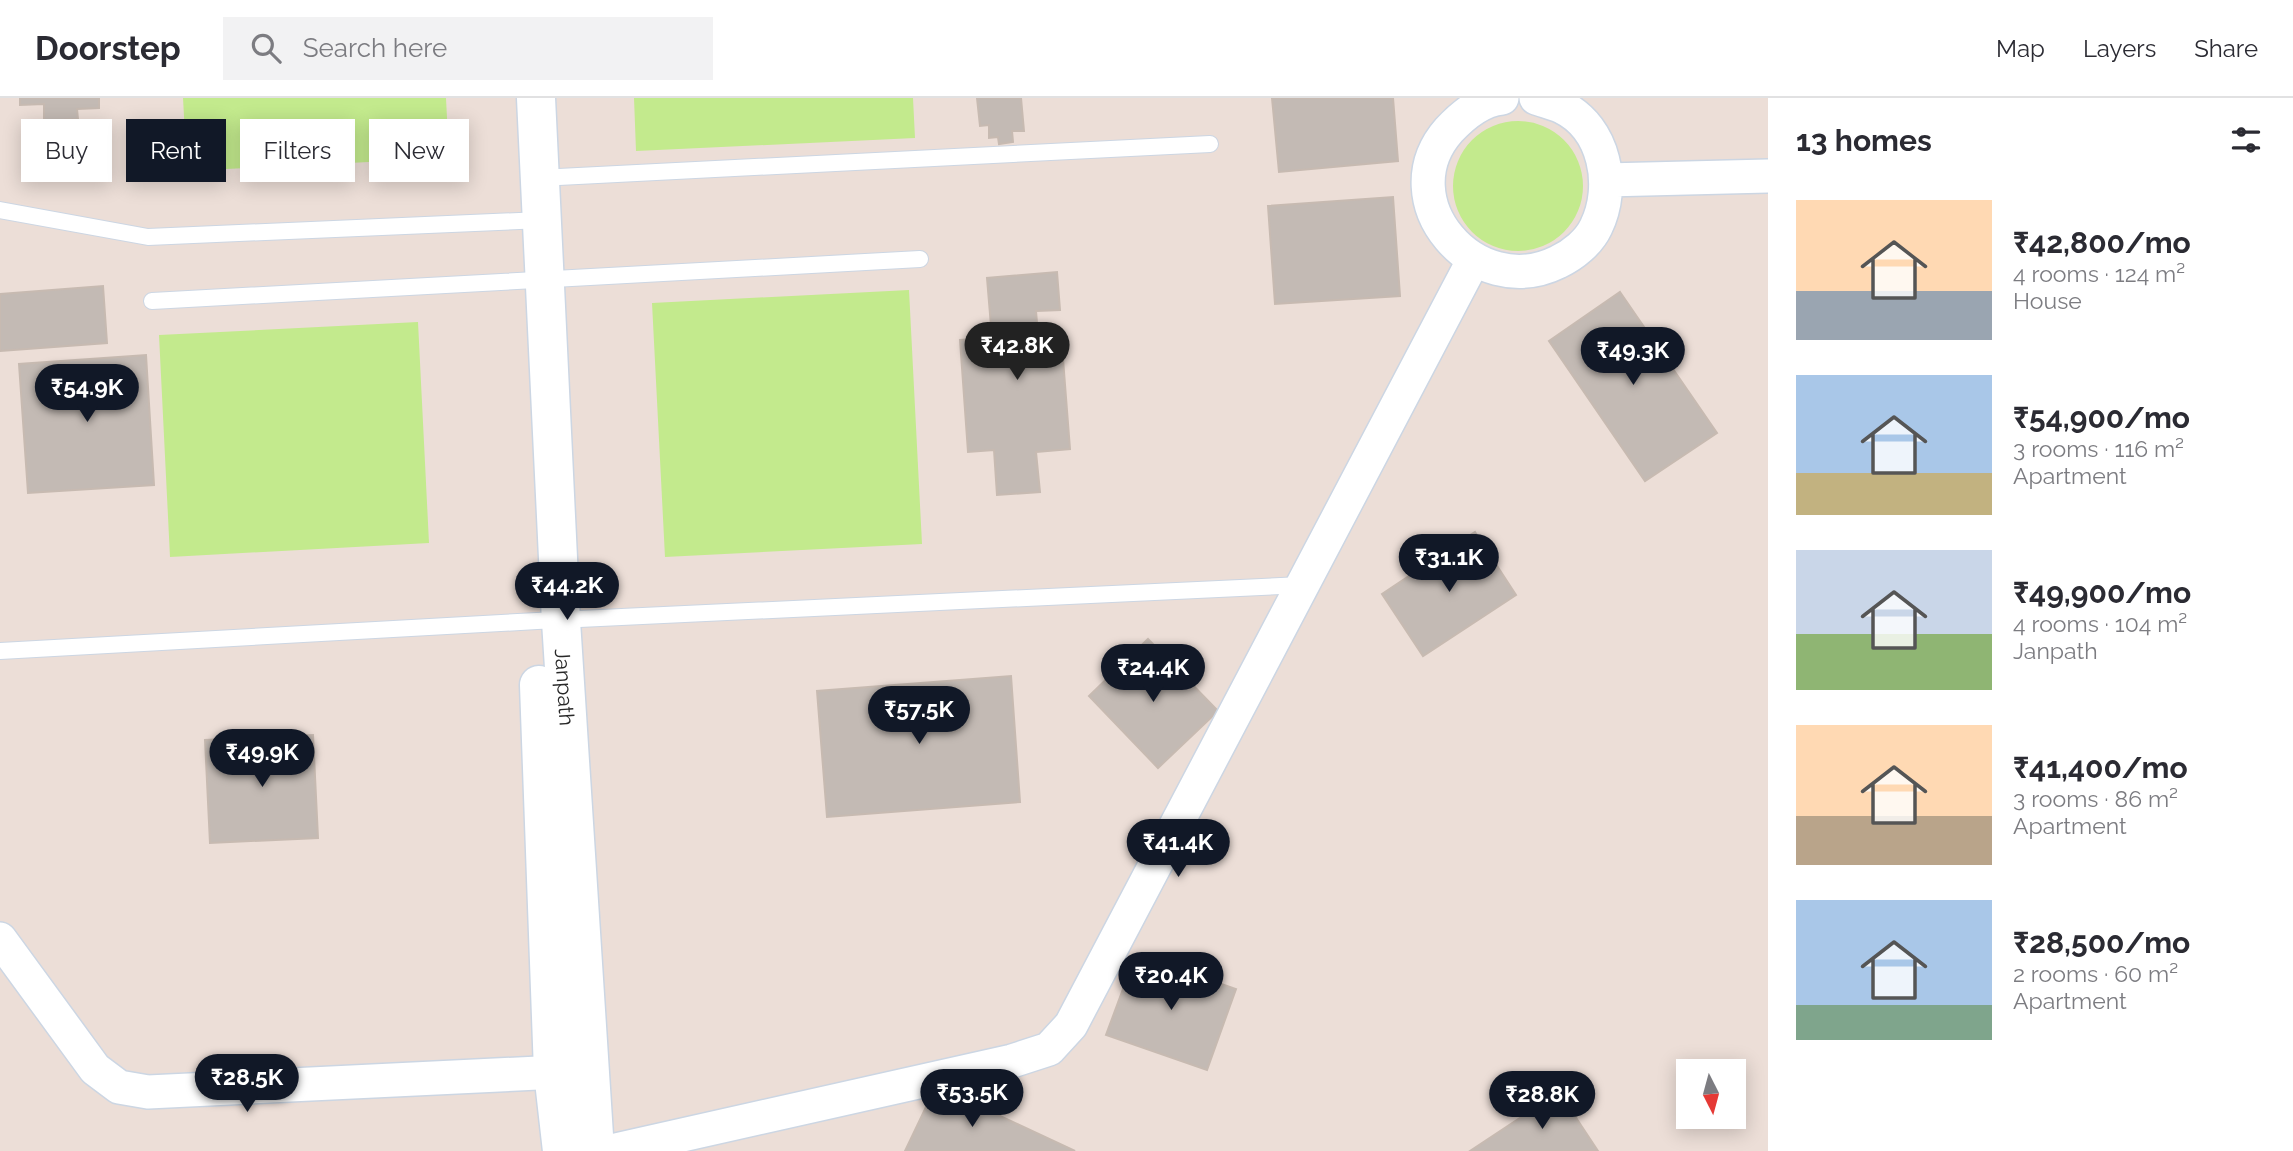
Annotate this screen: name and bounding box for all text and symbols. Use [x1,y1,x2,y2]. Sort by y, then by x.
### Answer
search box [223,17,713,80]
text: Doorstep [35,29,181,68]
icon: search [247,29,285,67]
text: Search here [303,33,447,63]
text: Map [1996,34,2045,63]
text: Layers [2083,34,2156,63]
text: Share [2194,34,2258,63]
chip: Buy [21,119,112,182]
chip: Rent [126,119,226,182]
chip: Filters [240,119,355,182]
chip: New [369,119,469,182]
icon: filters [2227,121,2265,159]
text: 13 homes [1796,123,1932,158]
text: ₹42,800/mo [2013,225,2191,260]
icon: home [1852,228,1936,312]
text: 4 rooms · 124 m² [2013,260,2185,287]
text: House [2013,287,2082,314]
pin: ₹42.8K [960,322,1074,382]
pin: ₹49.3K [1576,328,1690,387]
text: ₹42.8K [981,331,1053,358]
text: ₹49.3K [1597,336,1669,363]
pin: ₹54.9K [30,364,144,424]
text: ₹54.9K [51,373,123,400]
text: ₹54,900/mo [2013,400,2190,435]
icon: home [1852,403,1936,487]
text: 3 rooms · 116 m² [2013,435,2184,462]
text: Apartment [2013,462,2127,489]
pin: ₹31.1K [1392,534,1506,594]
text: ₹31.1K [1415,543,1483,570]
pin: ₹44.2K [510,562,624,622]
text: ₹44.2K [531,571,603,598]
text: ₹49,900/mo [2013,575,2191,610]
icon: home [1852,578,1936,662]
text: 4 rooms · 104 m² [2013,610,2187,637]
text: Janpath [2013,637,2098,664]
pin: ₹24.4K [1096,644,1210,704]
street label: Janpath [550,648,580,727]
text: ₹24.4K [1117,653,1189,680]
pin: ₹57.5K [862,686,976,746]
text: ₹57.5K [884,695,954,722]
pin: ₹49.9K [205,730,319,789]
text: ₹49.9K [225,738,299,765]
text: ₹41,400/mo [2013,750,2188,785]
icon: home [1852,753,1936,837]
text: 3 rooms · 86 m² [2013,785,2178,812]
text: Apartment [2013,812,2127,839]
pin: ₹41.4K [1121,820,1235,879]
text: ₹41.4K [1143,828,1213,855]
text: ₹28,500/mo [2013,925,2190,960]
icon: home [1852,928,1936,1012]
pin: ₹20.4K [1114,953,1228,1012]
text: 2 rooms · 60 m² [2013,960,2178,987]
text: ₹20.4K [1134,961,1208,988]
text: Apartment [2013,987,2127,1014]
pin: ₹28.5K [190,1054,304,1114]
north arrow [1676,1059,1746,1129]
map controls [1676,1059,1746,1129]
text: ₹28.5K [211,1063,283,1090]
pin: ₹53.5K [915,1070,1029,1129]
pin: ₹28.8K [1485,1072,1599,1131]
text: ₹53.5K [936,1078,1008,1105]
text: ₹28.8K [1505,1080,1579,1107]

